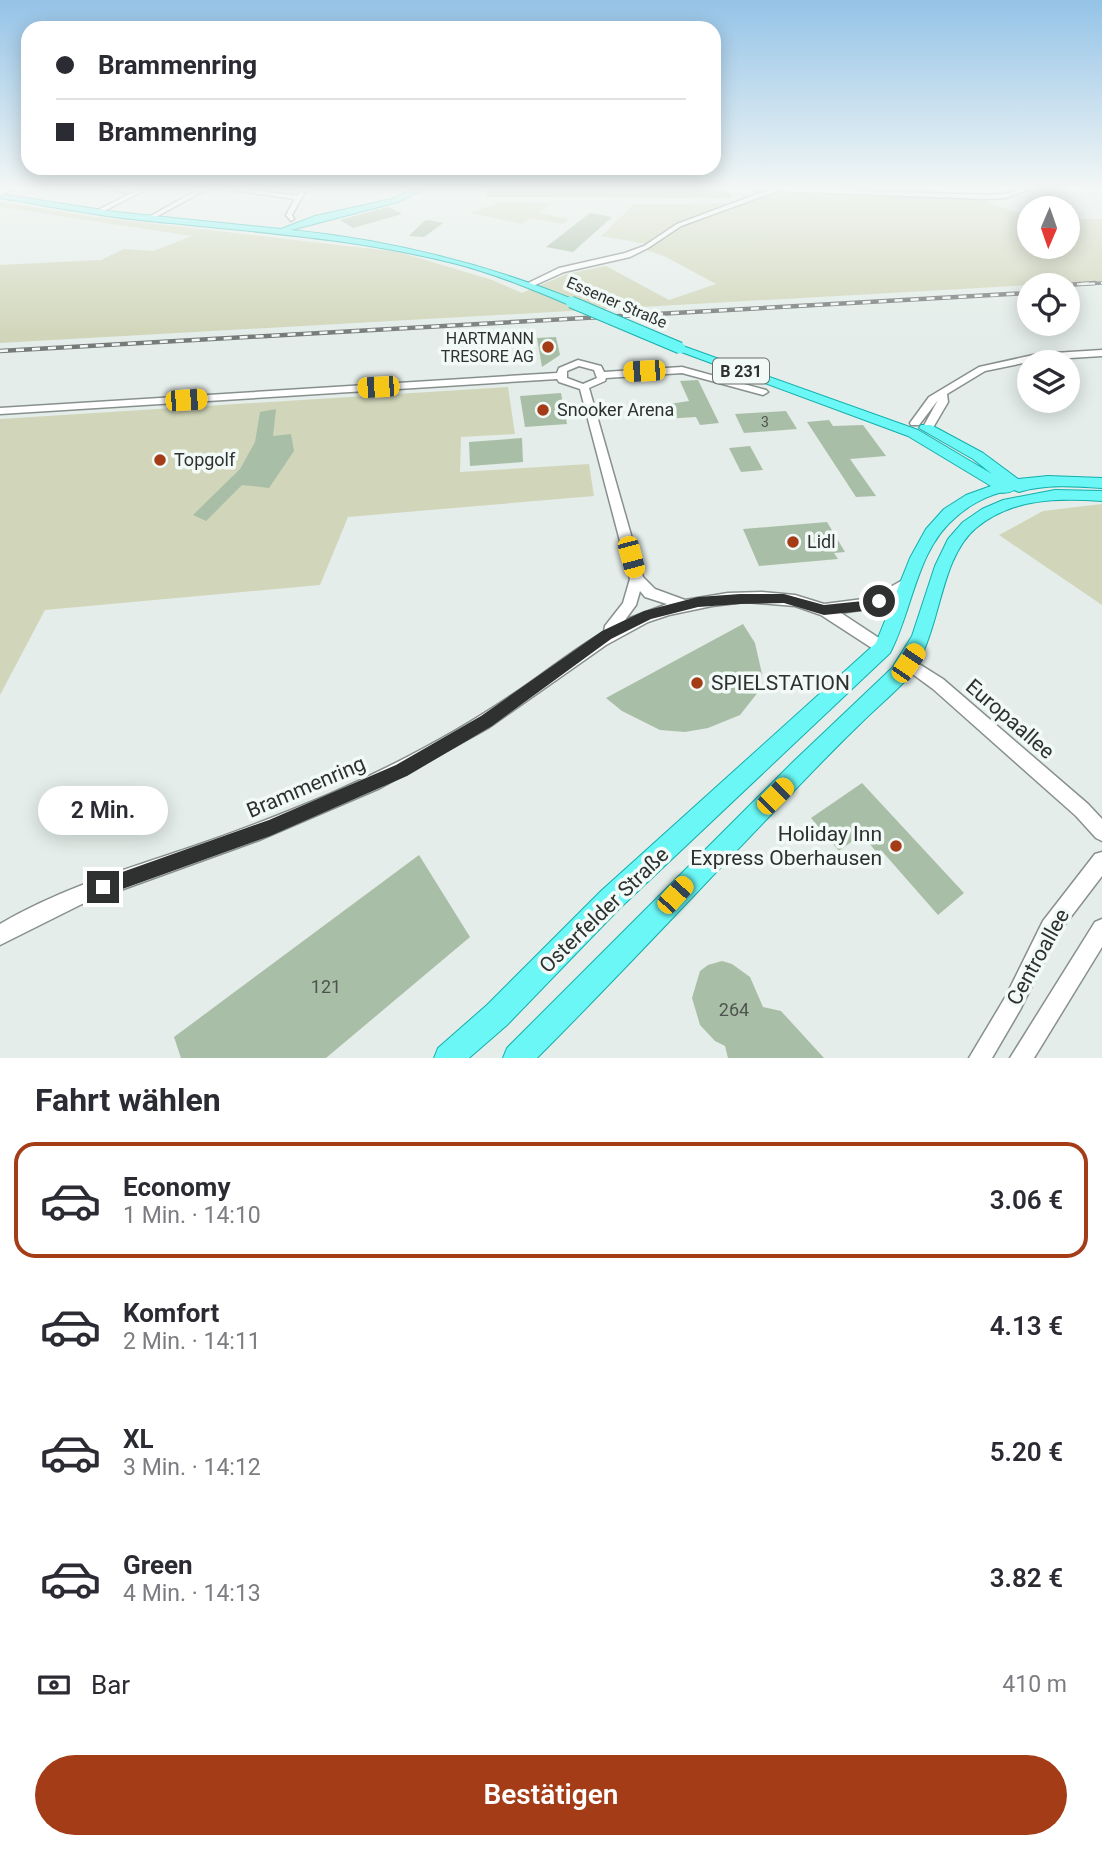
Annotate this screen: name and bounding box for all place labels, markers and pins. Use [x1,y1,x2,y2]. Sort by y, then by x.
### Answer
place label: HARTMANN TRESORE AG [441,329,534,366]
marker: HARTMANN TRESORE AG [540,339,556,355]
place label: Snooker Arena [557,399,674,420]
marker: Snooker Arena [535,402,551,418]
place label: Topgolf [174,449,236,470]
marker: Topgolf [152,452,168,468]
place label: Lidl [807,531,836,552]
marker: Lidl [785,534,801,550]
place label: SPIELSTATION [711,671,850,695]
marker: SPIELSTATION [689,675,705,691]
place label: Holiday Inn Express Oberhausen [690,822,882,870]
marker: Holiday Inn Express Oberhausen [888,838,904,854]

